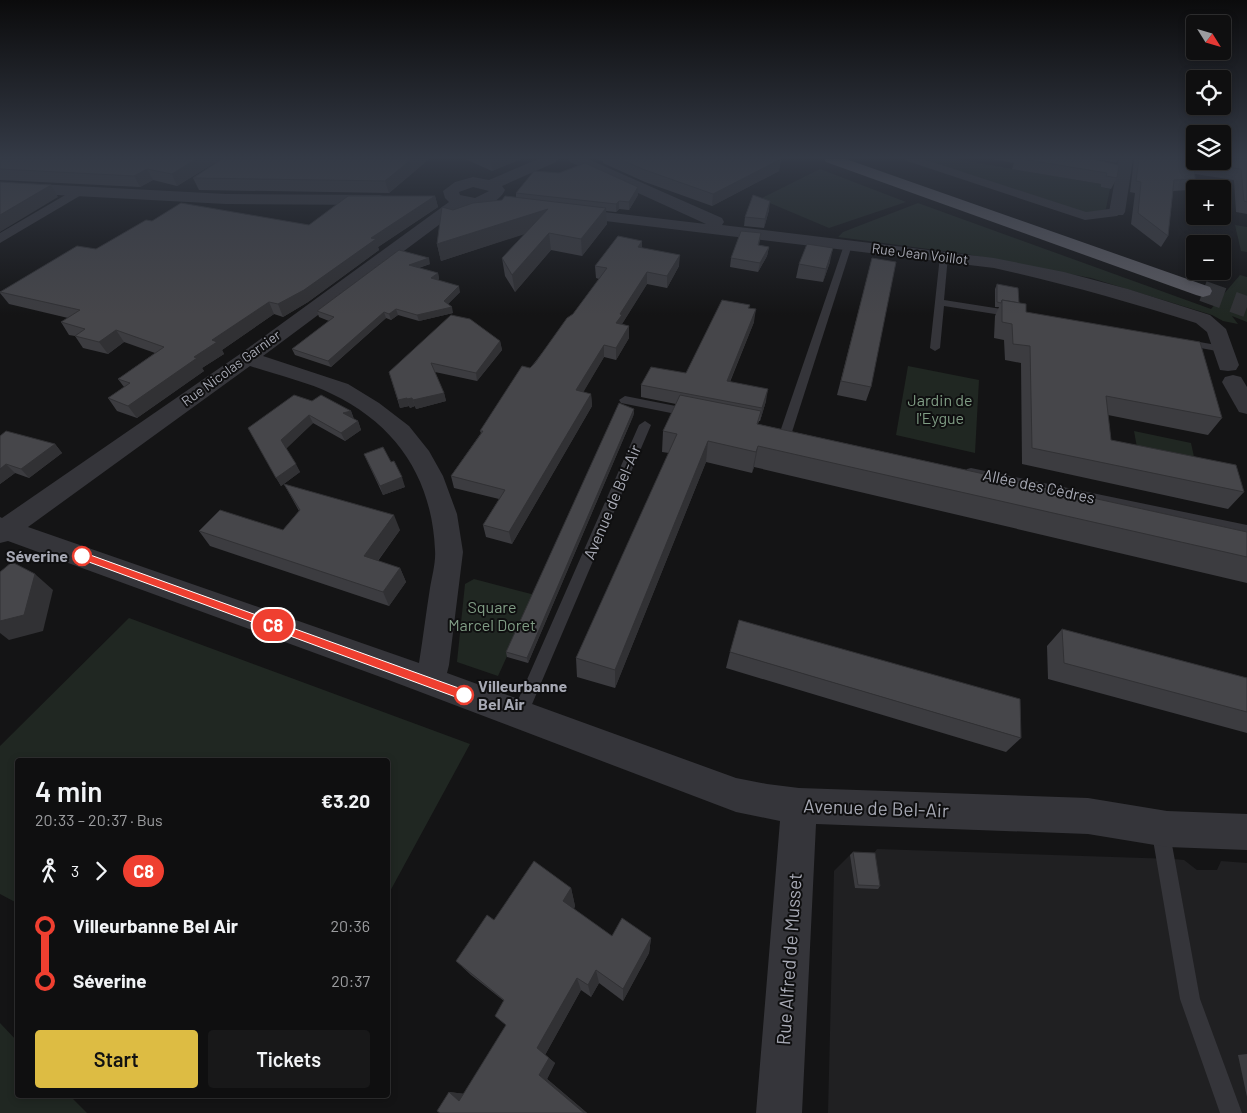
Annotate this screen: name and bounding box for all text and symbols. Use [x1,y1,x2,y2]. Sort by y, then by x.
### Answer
north arrow [1186,15,1231,60]
map controls [1186,15,1231,280]
button: locate [1186,70,1231,115]
button: layers [1186,125,1231,170]
button: + [1186,180,1231,225]
button: − [1186,235,1231,280]
street label: Rue Jean Voillot [871,239,969,268]
street label: Rue Nicolas Garnier [178,326,284,409]
park label: Jardin de l'Eygue [907,390,973,427]
street label: Avenue de Bel-Air [579,441,644,562]
street label: Allée des Cèdres [981,464,1097,507]
place label: Séverine [6,546,68,565]
marker: Séverine [72,546,92,566]
park label: Square Marcel Doret [448,597,536,634]
line badge: C8 [250,609,296,641]
text: C8 [263,614,283,636]
place label: Villeurbanne Bel Air [478,676,567,713]
marker: Villeurbanne Bel Air [454,685,474,705]
text: 4 min [35,774,103,808]
text: €3.20 [321,789,370,812]
street label: Avenue de Bel-Air [803,793,949,822]
text: 20:33 – 20:37 · Bus [35,810,163,829]
icon: walk [35,857,63,885]
icon: forward [87,857,115,885]
text: C8 [133,860,154,882]
text: 3 [71,861,79,880]
street label: Rue Alfred de Musset [771,872,806,1046]
text: Villeurbanne Bel Air [73,914,238,937]
text: 20:36 [330,916,370,935]
text: Séverine [73,969,147,992]
text: 20:37 [331,971,370,990]
button: Start [35,1030,198,1088]
button: Tickets [208,1030,370,1088]

